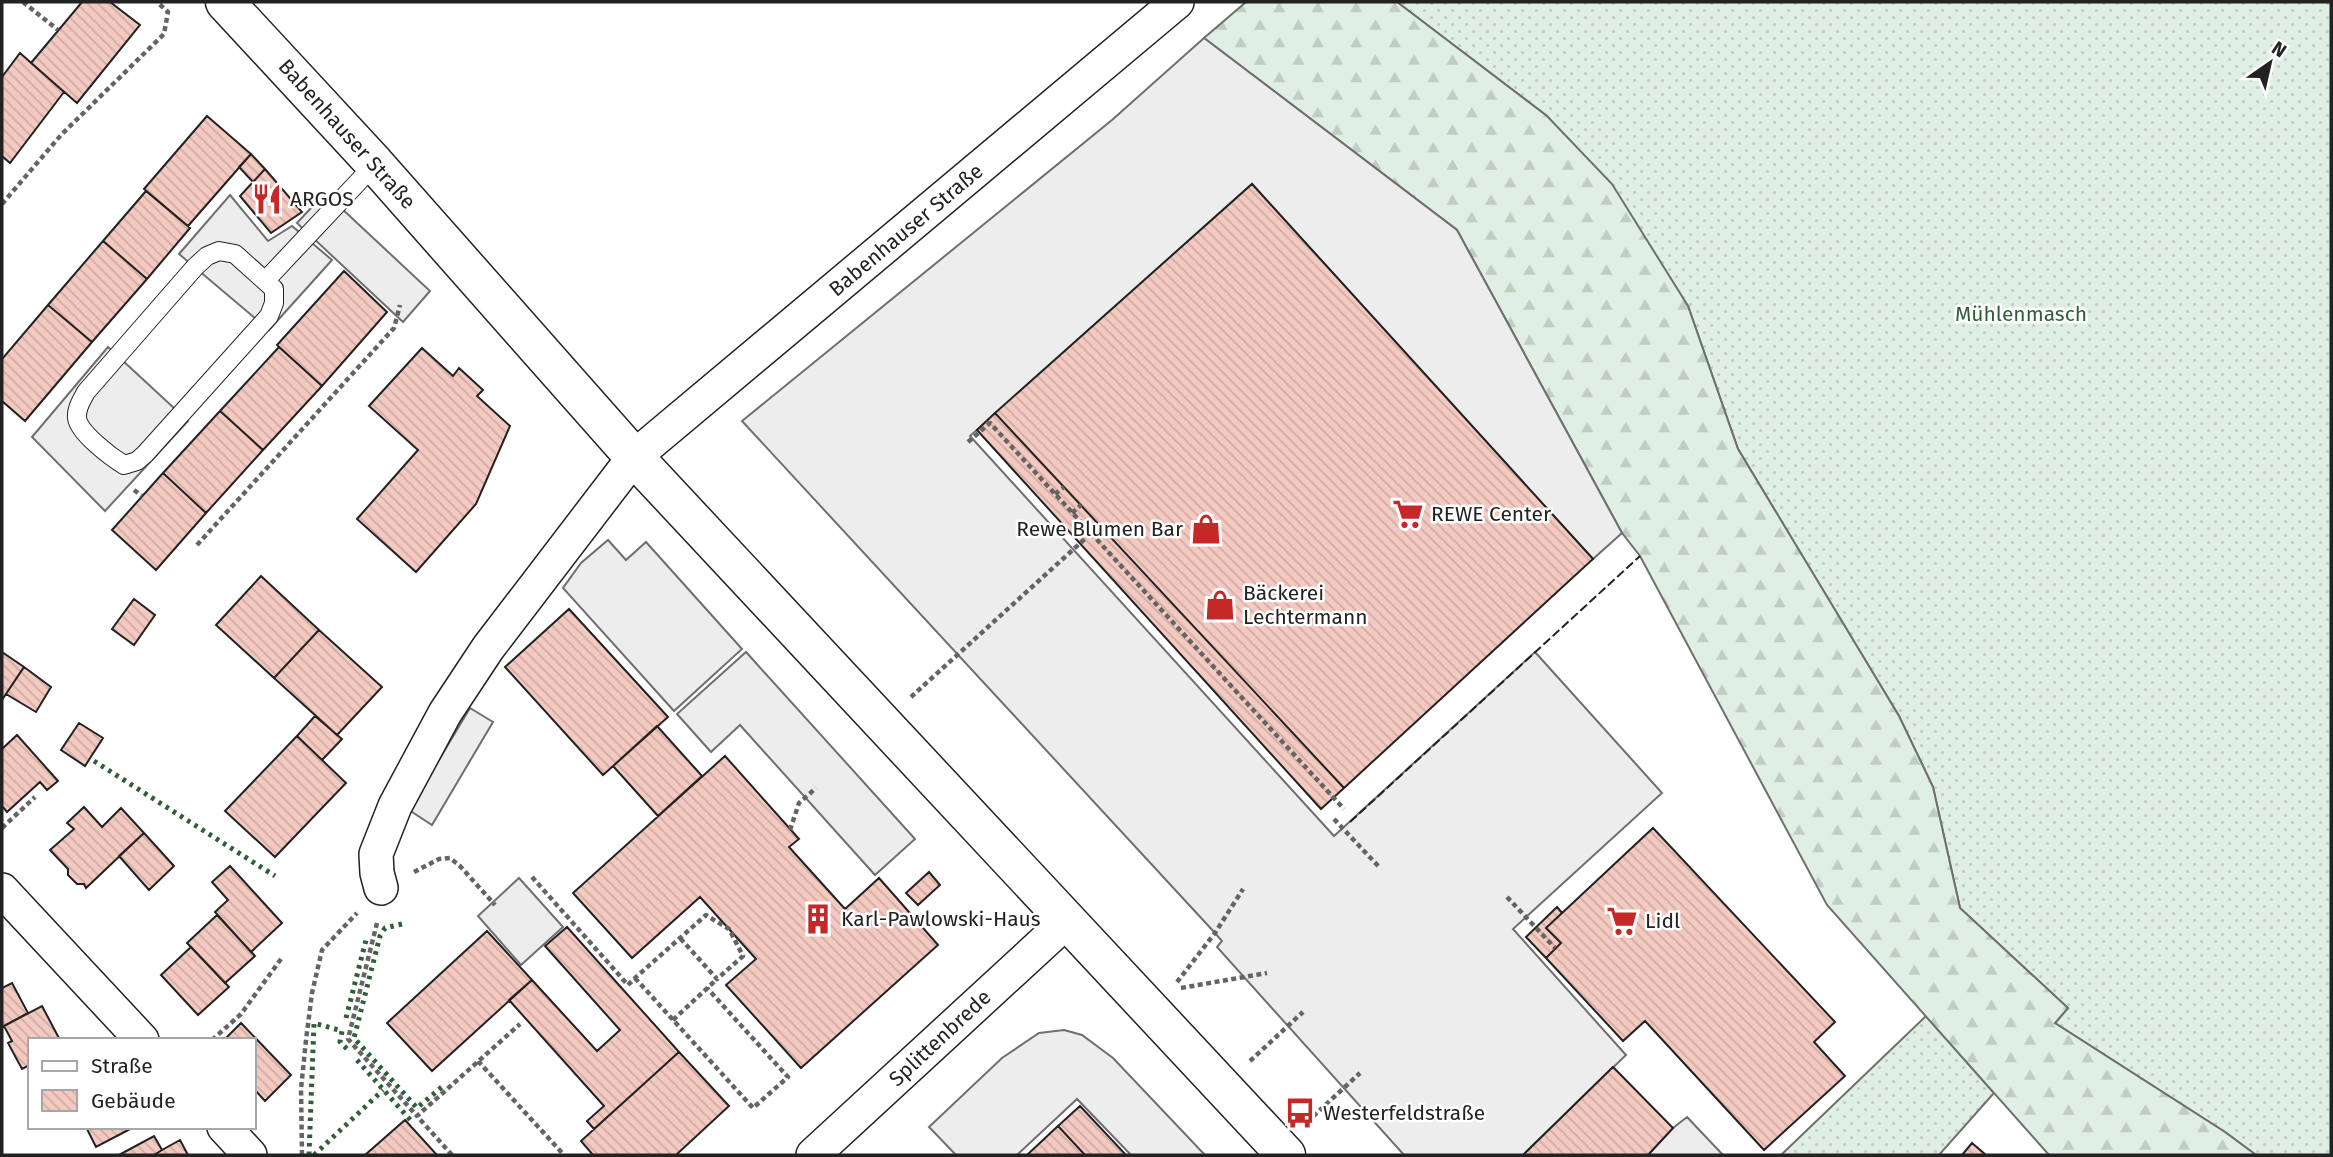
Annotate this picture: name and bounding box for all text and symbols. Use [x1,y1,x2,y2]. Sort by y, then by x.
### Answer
north arrow [2235,28,2305,98]
text: N [2268,36,2291,62]
street label: Babenhauser Straße [273,54,421,214]
street label: Babenhauser Straße [824,158,988,302]
restaurant icon: ARGOS [250,182,284,216]
place label: ARGOS [290,186,354,212]
park label: Mühlenmasch [1955,301,2087,327]
supermarket icon: REWE Center [1391,497,1425,531]
place label: REWE Center [1431,501,1551,527]
shop icon: Rewe Blumen Bar [1189,512,1223,546]
place label: Rewe Blumen Bar [1016,516,1183,542]
place label: Bäckerei Lechtermann [1243,580,1368,630]
shop icon: Bäckerei Lechtermann [1203,588,1237,622]
building icon: Karl-Pawlowski-Haus [801,902,835,936]
supermarket icon: Lidl [1605,904,1639,938]
place label: Karl-Pawlowski-Haus [841,906,1041,932]
place label: Lidl [1645,908,1680,934]
street label: Splittenbrede [884,984,996,1092]
legend [28,1038,256,1129]
text: Straße [91,1053,153,1079]
text: Gebäude [91,1088,176,1114]
bus stop icon: Westerfeldstraße [1283,1096,1317,1130]
place label: Westerfeldstraße [1323,1100,1485,1126]

